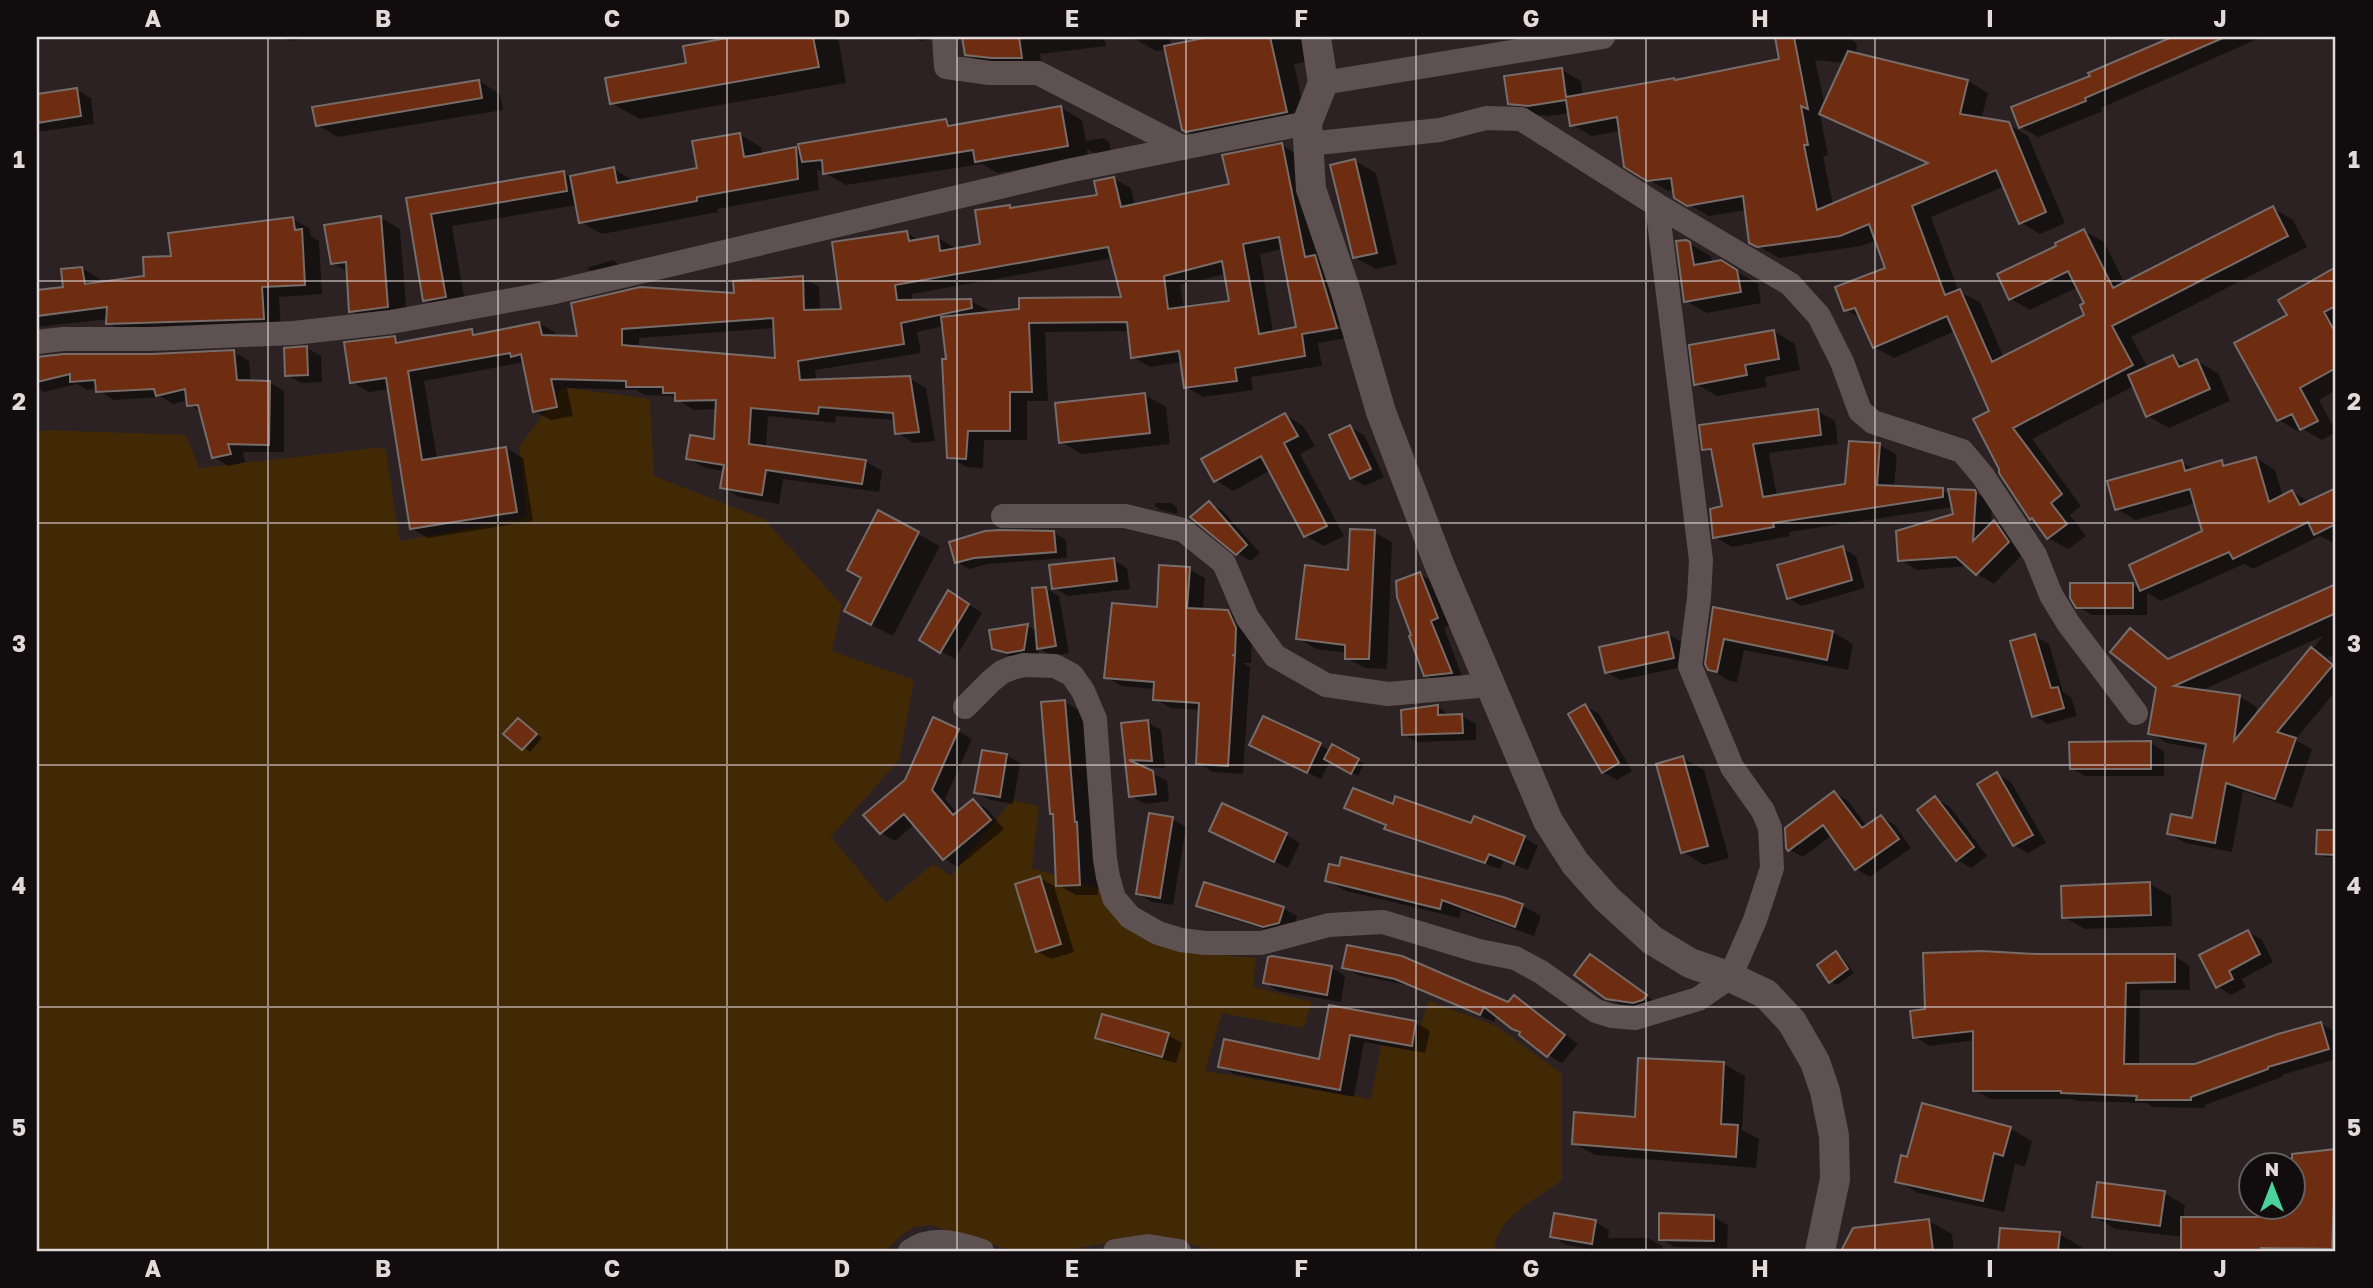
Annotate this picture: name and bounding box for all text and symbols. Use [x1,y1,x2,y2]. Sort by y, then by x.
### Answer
text: A [145,4,162,32]
text: B [375,4,391,32]
text: C [604,4,620,32]
text: D [834,4,850,32]
text: E [1065,4,1079,32]
text: F [1294,4,1308,32]
text: G [1523,4,1539,32]
text: H [1751,4,1769,32]
text: I [1986,4,1994,32]
text: J [2213,4,2227,32]
text: 1 [13,145,25,173]
text: 1 [2348,145,2360,173]
text: 2 [12,387,26,415]
text: 2 [2347,387,2361,415]
text: 3 [12,629,26,657]
text: 3 [2347,629,2361,657]
text: 4 [12,871,26,899]
text: 4 [2347,871,2361,899]
text: 5 [12,1113,26,1141]
text: 5 [2347,1113,2361,1141]
north arrow [2236,1152,2306,1222]
text: N [2265,1157,2279,1180]
text: A [145,1254,162,1282]
text: B [375,1254,391,1282]
text: C [604,1254,620,1282]
text: D [834,1254,850,1282]
text: E [1065,1254,1079,1282]
text: F [1294,1254,1308,1282]
text: G [1523,1254,1539,1282]
text: H [1751,1254,1769,1282]
text: I [1986,1254,1994,1282]
text: J [2213,1254,2227,1282]

